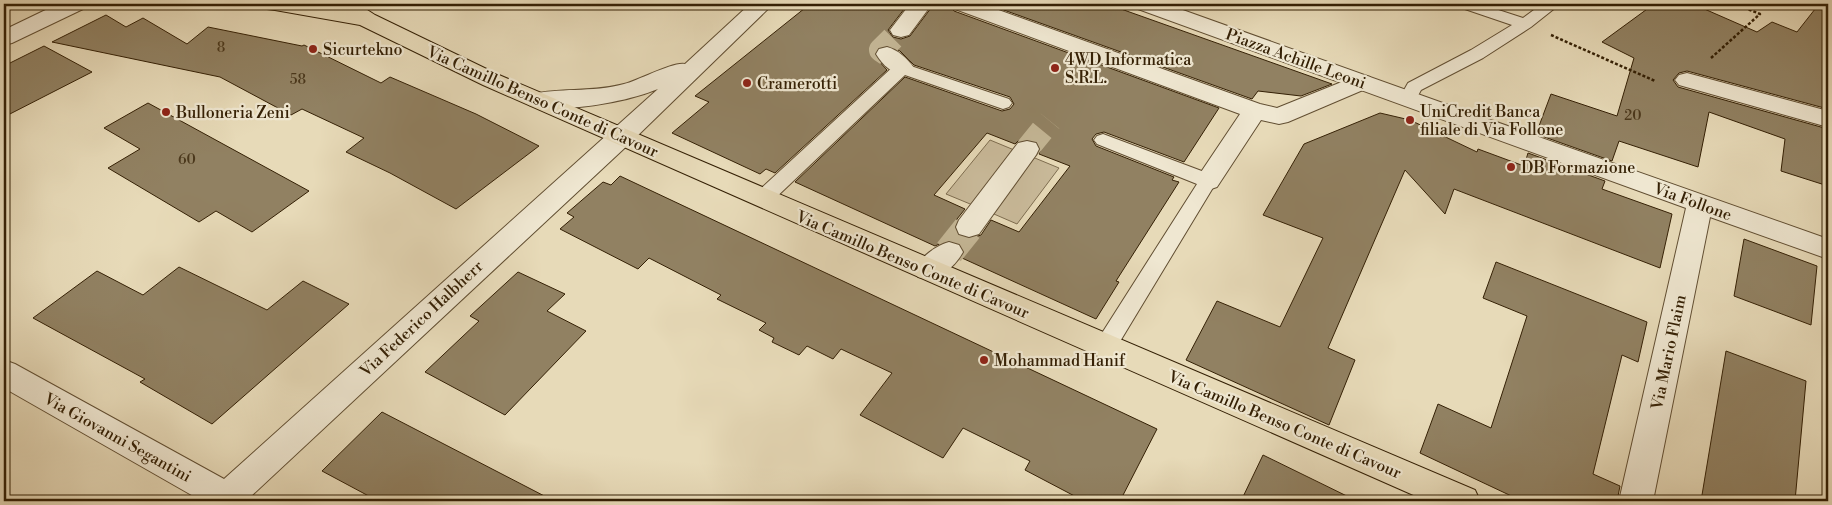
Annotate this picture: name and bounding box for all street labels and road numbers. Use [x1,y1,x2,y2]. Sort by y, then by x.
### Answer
street label: Piazza Achille Leoni [1223,24,1368,94]
street label: Via Camillo Benso Conte di Cavour [423,41,661,162]
street label: Via Follone [1650,178,1734,225]
street label: Via Camillo Benso Conte di Cavour [792,206,1032,323]
street label: Via Federico Halbherr [355,256,488,382]
street label: Via Mario Flaim [1647,293,1691,412]
street label: Via Camillo Benso Conte di Cavour [1164,366,1404,483]
street label: Via Giovanni Segantini [39,389,195,487]

